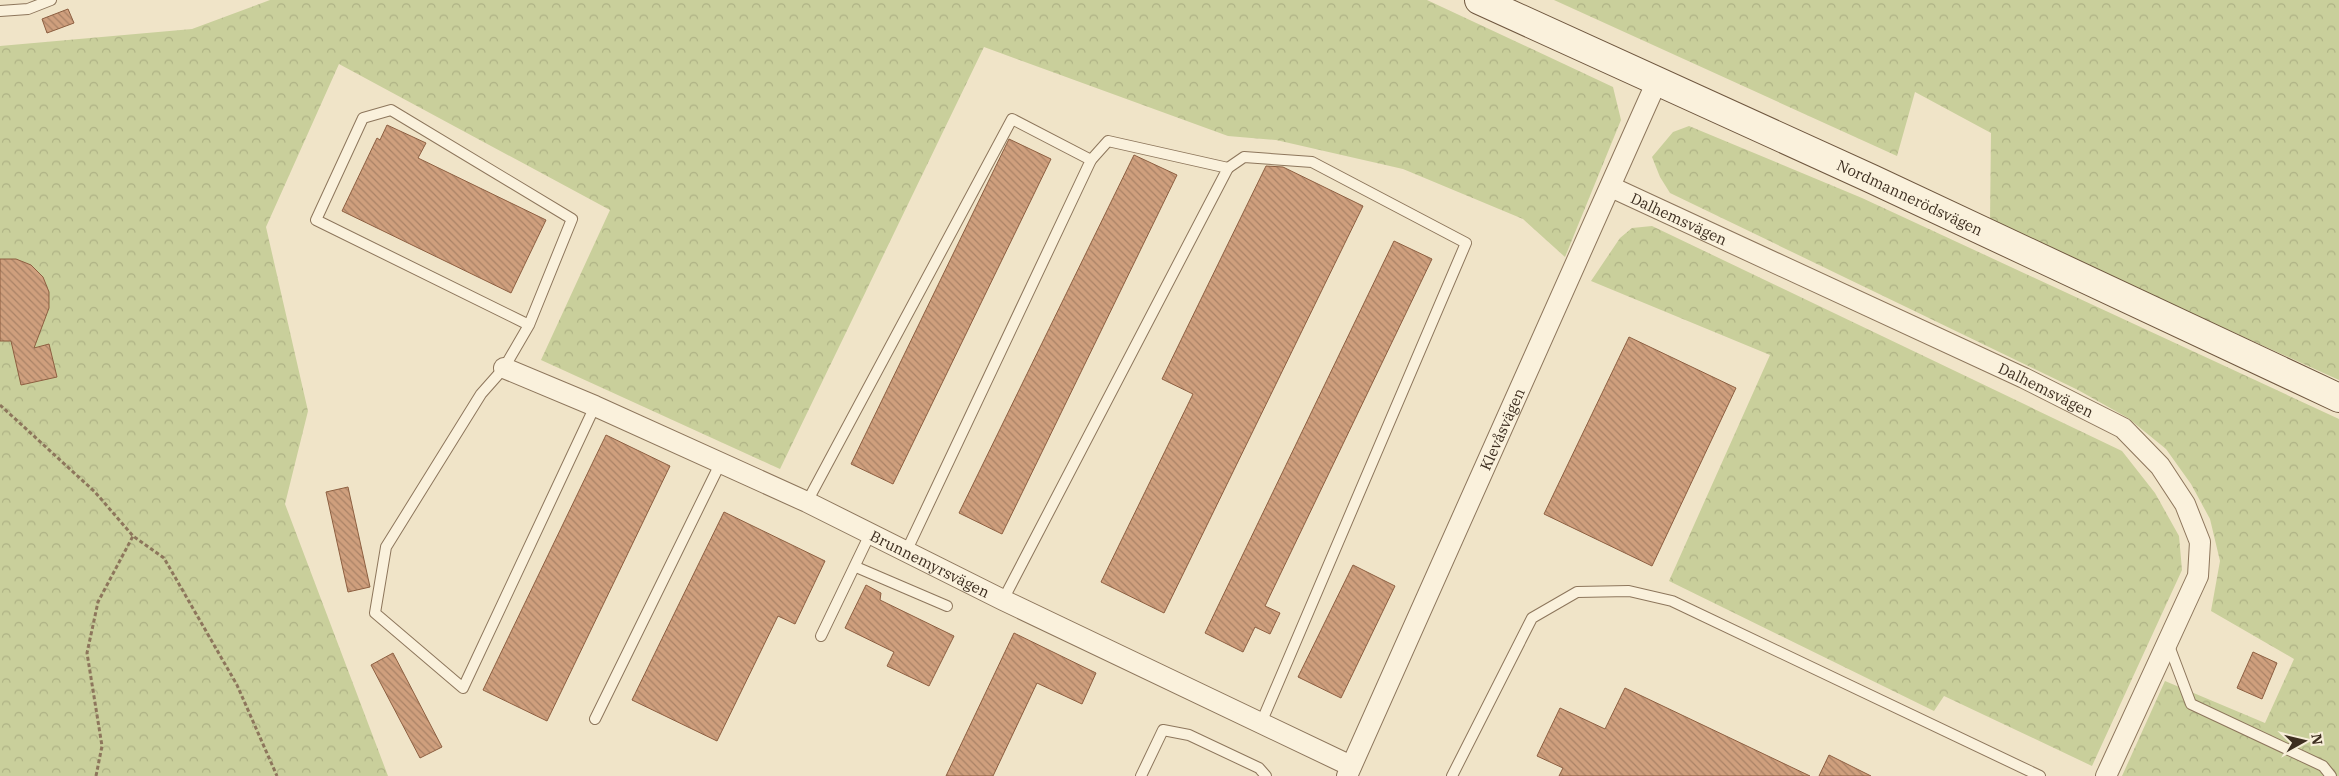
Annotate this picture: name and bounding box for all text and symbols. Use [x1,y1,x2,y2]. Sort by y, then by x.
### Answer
street label: Nordmannerödsvägen [1834,155,1986,239]
street label: Dalhemsvägen [1628,188,1731,249]
street label: Dalhemsvägen [1996,358,2097,421]
street label: Klevåsvägen [1475,384,1529,473]
street label: Brunnemyrsvägen [867,526,993,602]
north arrow [2279,716,2329,766]
text: N [2307,732,2327,746]

